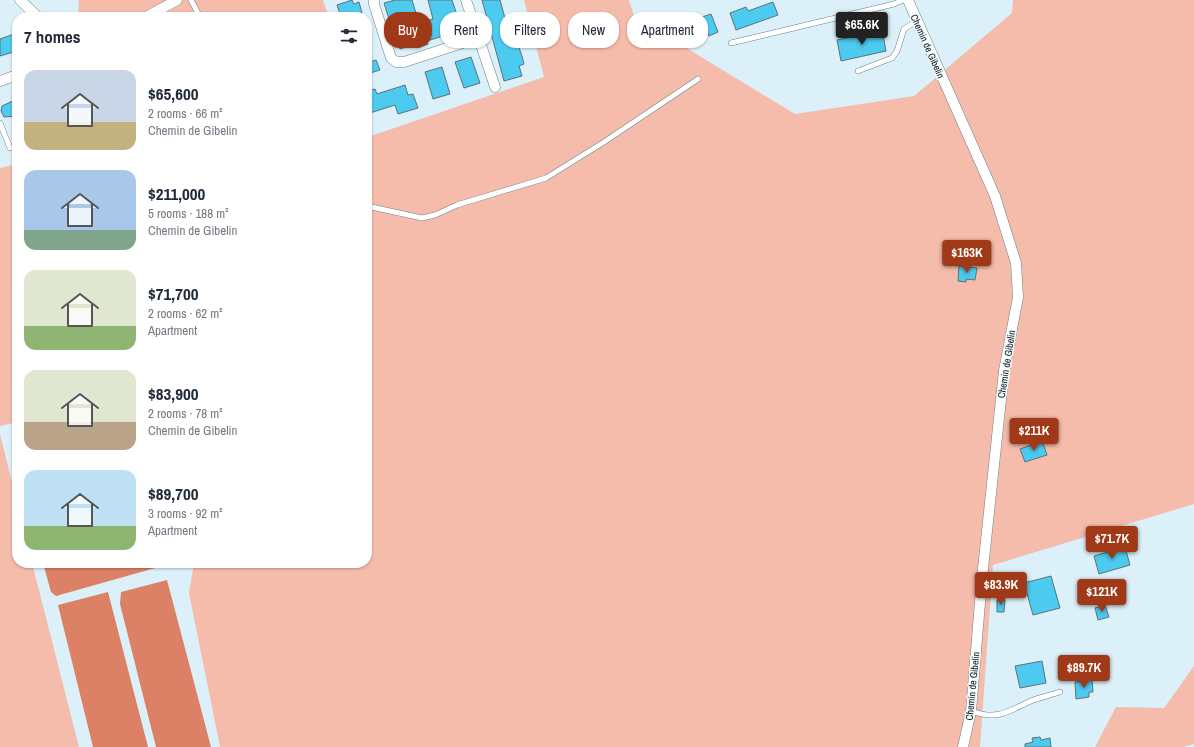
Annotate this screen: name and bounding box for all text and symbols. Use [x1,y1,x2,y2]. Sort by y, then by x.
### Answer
chip: Buy [384,12,432,48]
chip: Rent [440,12,492,48]
chip: Filters [500,12,560,48]
chip: New [568,12,619,48]
chip: Apartment [627,12,708,48]
pin: $65.6K [829,12,895,46]
street label: Chemin de Gibelin [908,12,947,80]
text: $65.6K [845,16,879,33]
text: 7 homes [24,25,81,48]
icon: filters [338,25,360,47]
text: $65,600 [148,82,198,105]
icon: home [56,86,104,134]
text: 2 rooms · 66 m² [148,105,223,122]
text: Chemin de Gibelin [148,122,237,139]
text: $211,000 [148,182,205,205]
icon: home [56,186,104,234]
text: 5 rooms · 188 m² [148,205,229,222]
text: Chemin de Gibelin [148,222,237,239]
pin: $163K [939,240,995,274]
text: $163K [951,244,983,261]
text: $71,700 [148,282,198,305]
icon: home [56,286,104,334]
text: 2 rooms · 62 m² [148,305,223,322]
text: Apartment [148,322,197,339]
street label: Chemin de Gibelin [995,329,1018,399]
text: $83,900 [148,382,198,405]
icon: home [56,386,104,434]
text: 2 rooms · 78 m² [148,405,223,422]
pin: $211K [1006,418,1062,452]
text: Chemin de Gibelin [148,422,237,439]
text: $211K [1019,422,1049,439]
text: $89,700 [148,482,198,505]
icon: home [56,486,104,534]
text: 3 rooms · 92 m² [148,505,223,522]
text: Apartment [148,522,197,539]
pin: $71.7K [1079,526,1145,560]
text: $71.7K [1095,530,1129,547]
pin: $83.9K [968,572,1034,606]
text: $83.9K [984,576,1018,593]
pin: $121K [1074,579,1130,613]
text: $121K [1086,583,1118,600]
street label: Chemin de Gibelin [962,651,983,721]
pin: $89.7K [1051,655,1117,689]
text: $89.7K [1067,659,1101,676]

